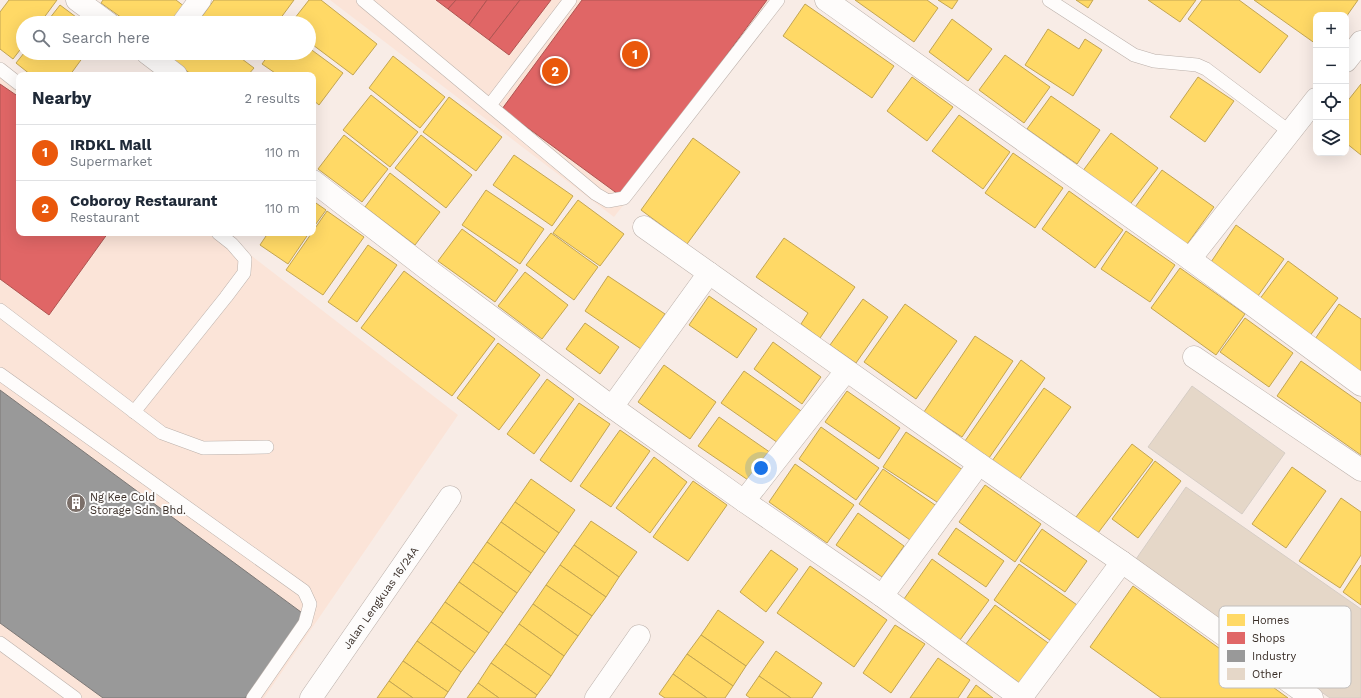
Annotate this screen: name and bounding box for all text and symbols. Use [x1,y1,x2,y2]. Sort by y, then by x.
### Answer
map controls [1313,12,1349,156]
button: + [1313,12,1349,48]
search box [16,16,316,60]
icon: search [30,27,52,49]
text: Search here [62,29,150,47]
pin: 1 [622,39,648,69]
button: − [1313,48,1349,84]
pin: 2 [542,56,568,86]
button: locate [1313,84,1349,120]
text: Nearby [32,88,91,108]
text: 2 results [245,91,300,106]
button: layers [1313,120,1349,156]
text: IRDKL Mall [70,136,151,154]
text: 1 [42,145,48,160]
text: 110 m [265,145,300,160]
text: Supermarket [70,154,152,169]
text: Coboroy Restaurant [70,192,217,210]
text: 2 [41,201,49,216]
text: 110 m [265,201,300,216]
text: Restaurant [70,210,140,225]
your location [751,458,771,478]
place label: Ng Kee Cold Storage Sdn. Bhd. [90,491,186,517]
building icon: Ng Kee Cold Storage Sdn. Bhd. [65,492,87,514]
street label: Jalan Lengkuas 16/24A [341,544,421,652]
legend [1219,606,1351,688]
text: Homes [1252,614,1289,627]
text: Shops [1252,632,1285,645]
text: Industry [1252,650,1297,663]
text: Other [1252,668,1283,681]

